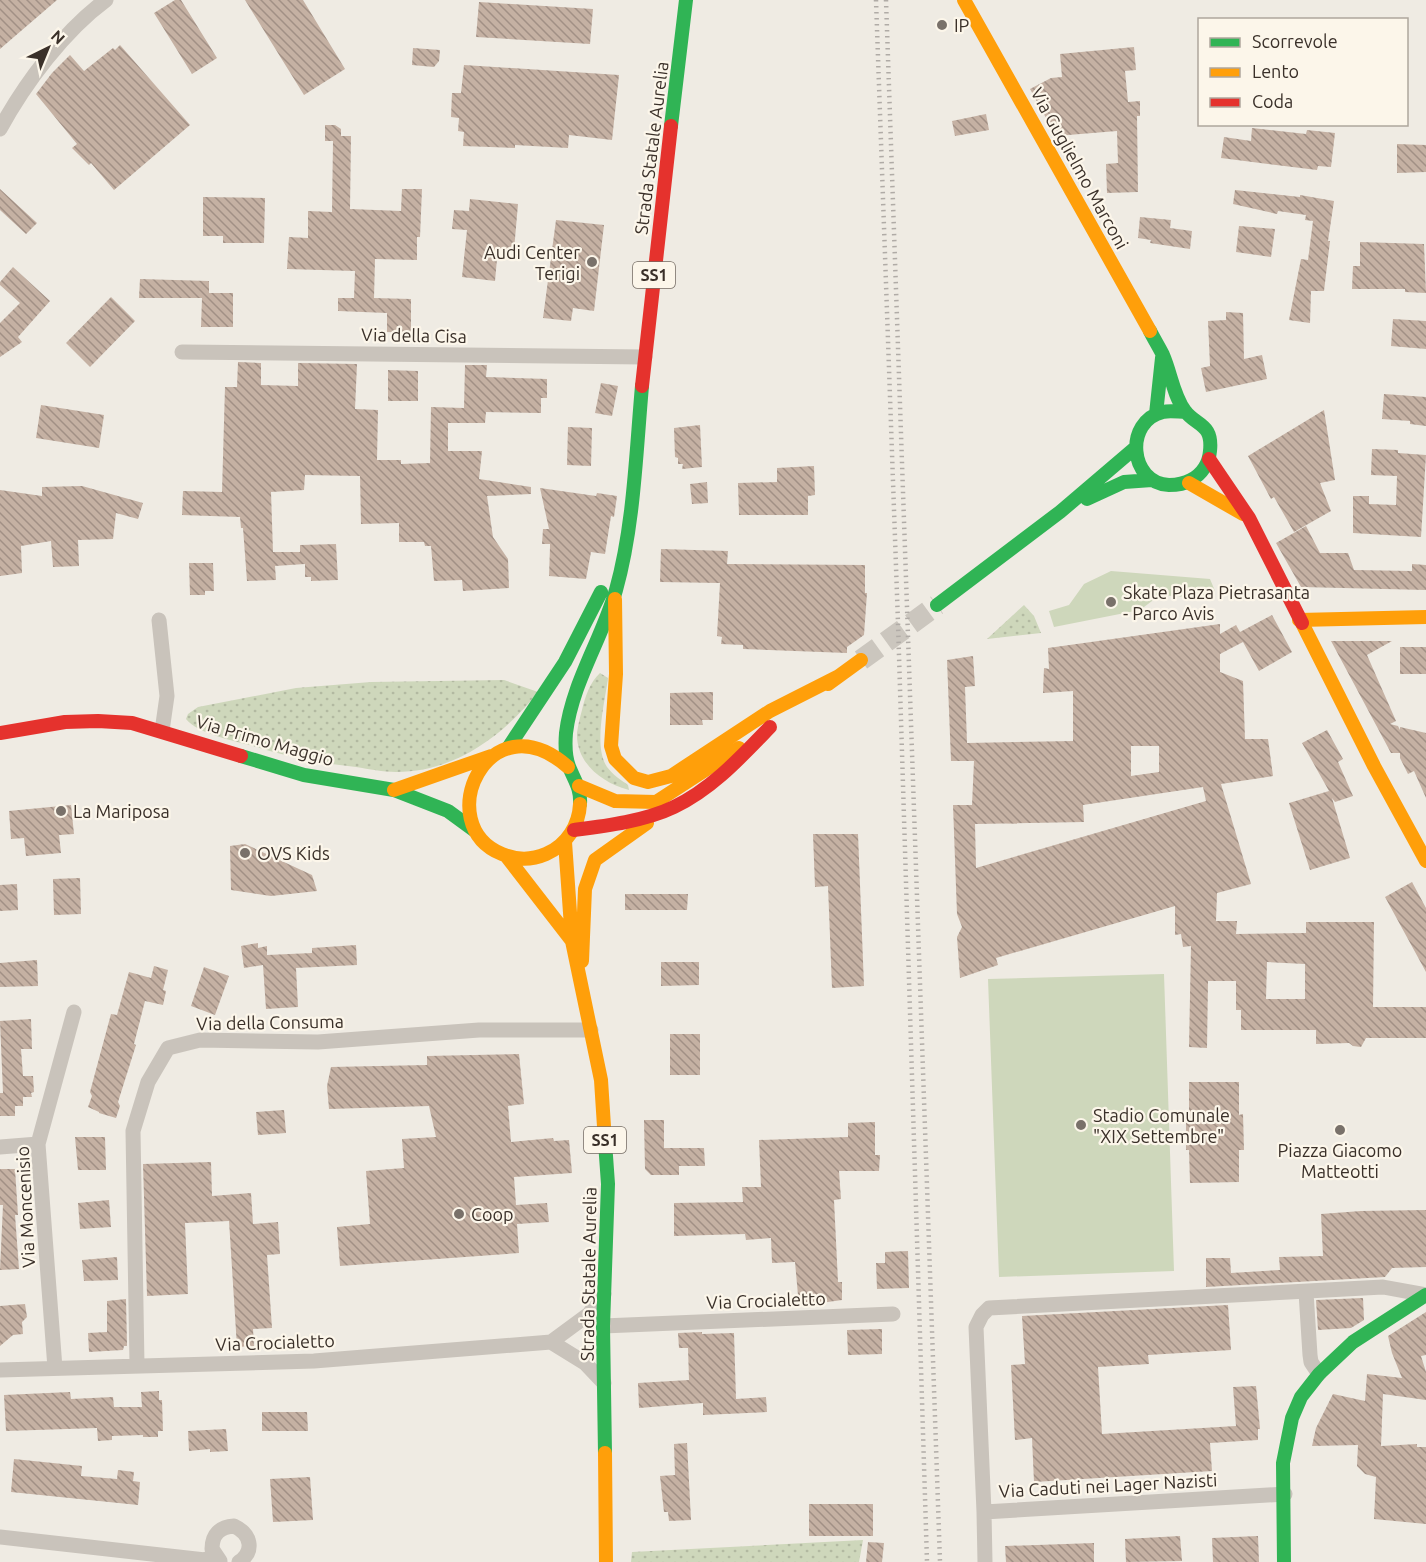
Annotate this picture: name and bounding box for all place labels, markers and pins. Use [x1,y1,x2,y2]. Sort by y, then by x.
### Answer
place label: IP [954,15,970,35]
marker: IP [935,18,949,32]
place label: Audi Center Terigi [484,242,580,283]
marker: Audi Center Terigi [585,255,599,269]
place label: Skate Plaza Pietrasanta - Parco Avis [1123,582,1310,623]
marker: Skate Plaza Pietrasanta - Parco Avis [1104,595,1118,609]
place label: La Mariposa [73,801,170,821]
marker: La Mariposa [54,804,68,818]
place label: OVS Kids [257,843,330,863]
marker: OVS Kids [238,846,252,860]
place label: Stadio Comunale "XIX Settembre" [1093,1105,1230,1146]
marker: Stadio Comunale "XIX Settembre" [1074,1118,1088,1132]
marker: Piazza Giacomo Matteotti [1333,1123,1347,1137]
place label: Piazza Giacomo Matteotti [1278,1140,1402,1181]
place label: Coop [471,1204,514,1224]
marker: Coop [452,1207,466,1221]

